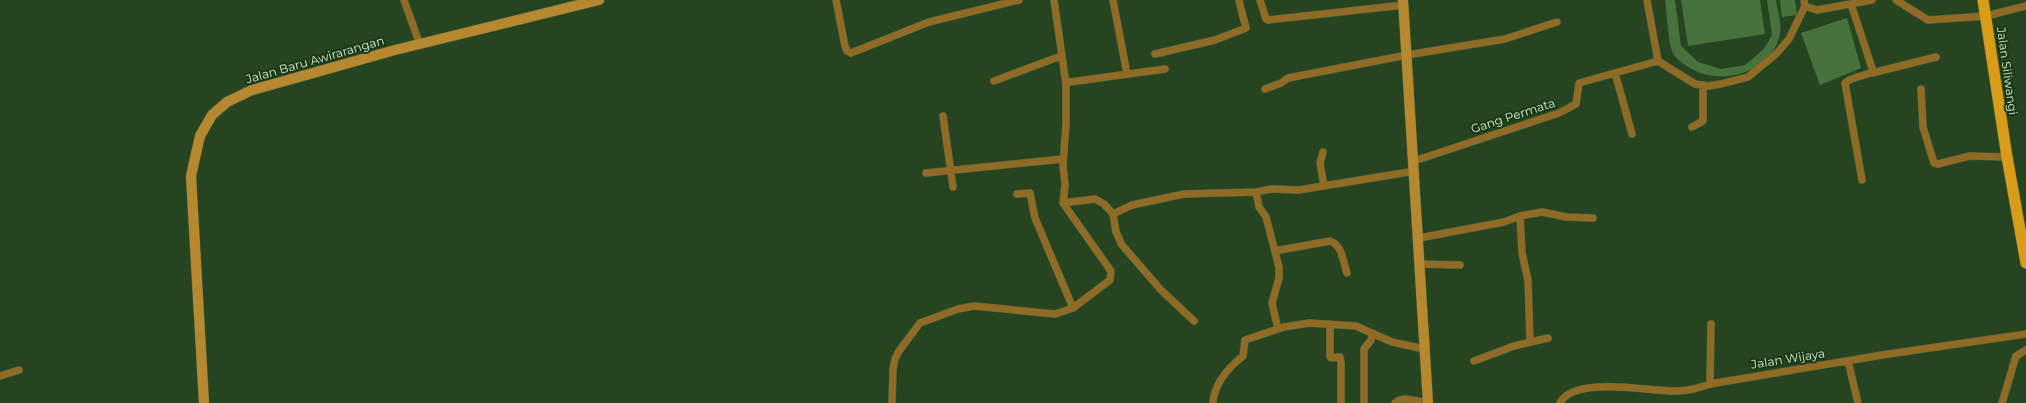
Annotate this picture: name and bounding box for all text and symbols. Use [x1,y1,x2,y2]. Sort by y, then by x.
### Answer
street label: Jalan Siliwangi [1994,25,2021,116]
street label: Jalan Baru Awirarangan [243,33,386,87]
street label: Gang Permata [1469,95,1557,136]
street label: Jalan Wijaya [1749,345,1826,372]

